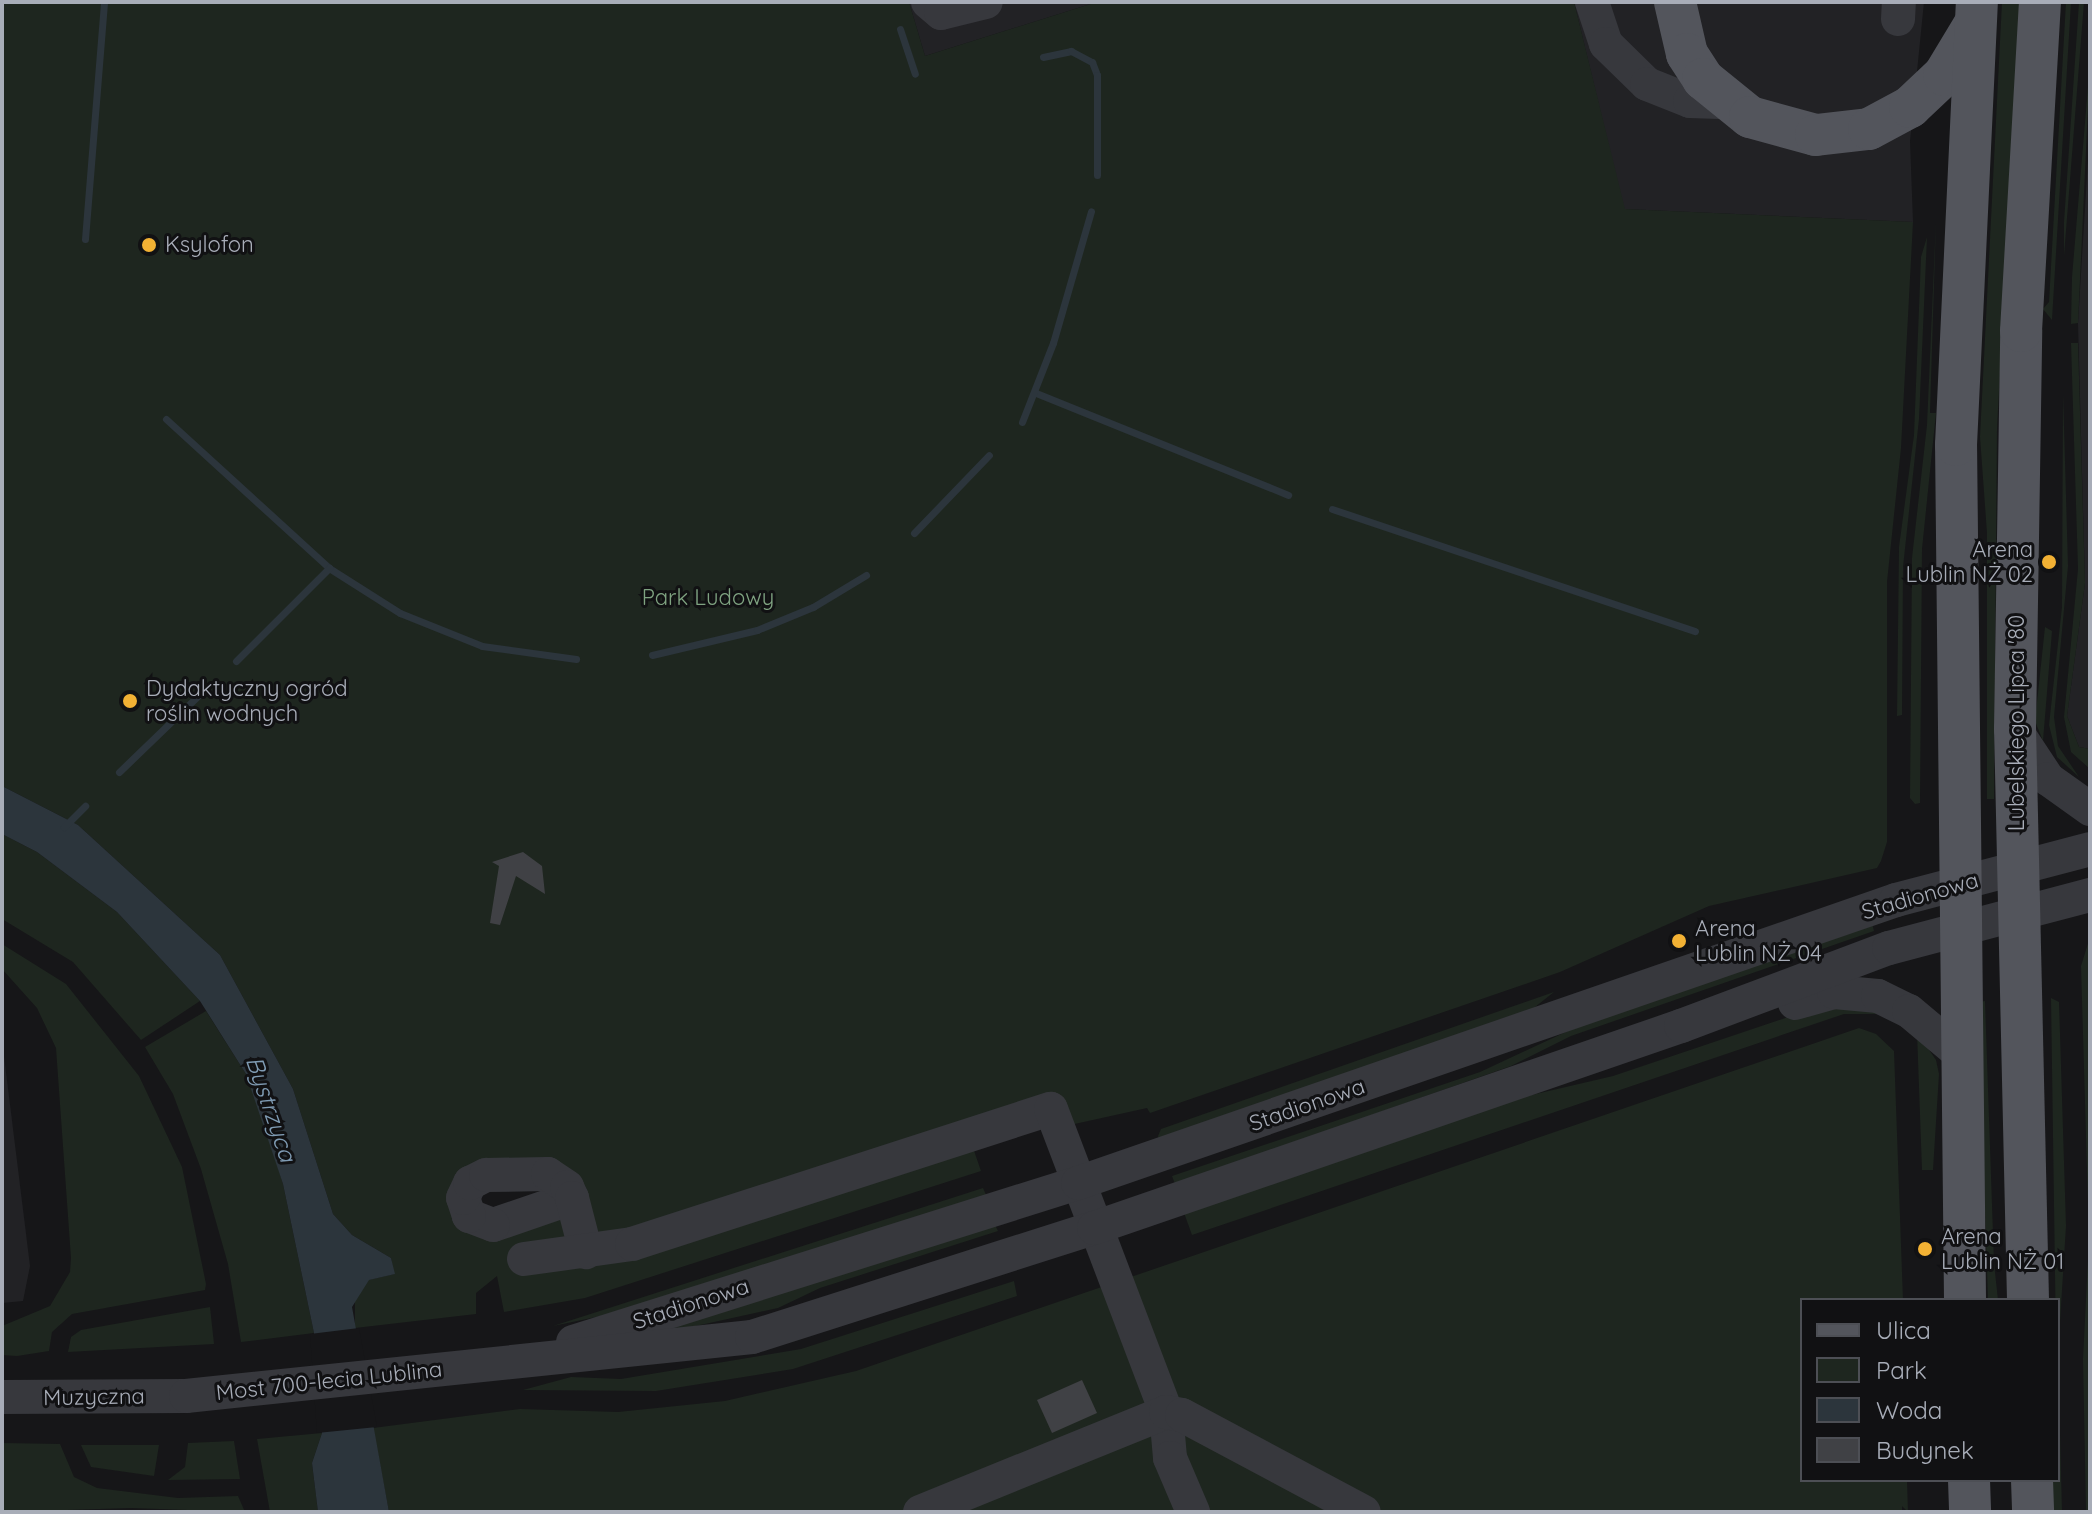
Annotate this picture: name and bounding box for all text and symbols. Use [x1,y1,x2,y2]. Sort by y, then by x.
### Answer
place label: Ksylofon [165,232,254,258]
marker: Ksylofon [140,236,158,254]
place label: Arena Lublin NŻ 02 [1905,536,2033,588]
marker: Arena Lublin NŻ 02 [2040,553,2058,571]
park label: Park Ludowy [642,585,774,611]
street label: Lubelskiego Lipca '80 [2004,615,2030,831]
place label: Dydaktyczny ogród roślin wodnych [146,675,348,726]
marker: Dydaktyczny ogród roślin wodnych [121,692,139,710]
street label: Stadionowa [1858,867,1982,925]
place label: Arena Lublin NŻ 04 [1695,915,1822,966]
marker: Arena Lublin NŻ 04 [1670,932,1688,950]
water label: Bystrzyca [240,1052,302,1166]
street label: Stadionowa [1246,1073,1368,1137]
place label: Arena Lublin NŻ 01 [1941,1223,2064,1274]
marker: Arena Lublin NŻ 01 [1916,1240,1934,1258]
street label: Stadionowa [630,1273,752,1335]
legend [1800,1298,2060,1482]
text: Ulica [1876,1315,1931,1345]
text: Park [1876,1355,1927,1385]
street label: Most 700-lecia Lublina [215,1356,443,1406]
street label: Muzyczna [43,1383,145,1411]
text: Woda [1876,1395,1942,1425]
text: Budynek [1876,1435,1974,1465]

